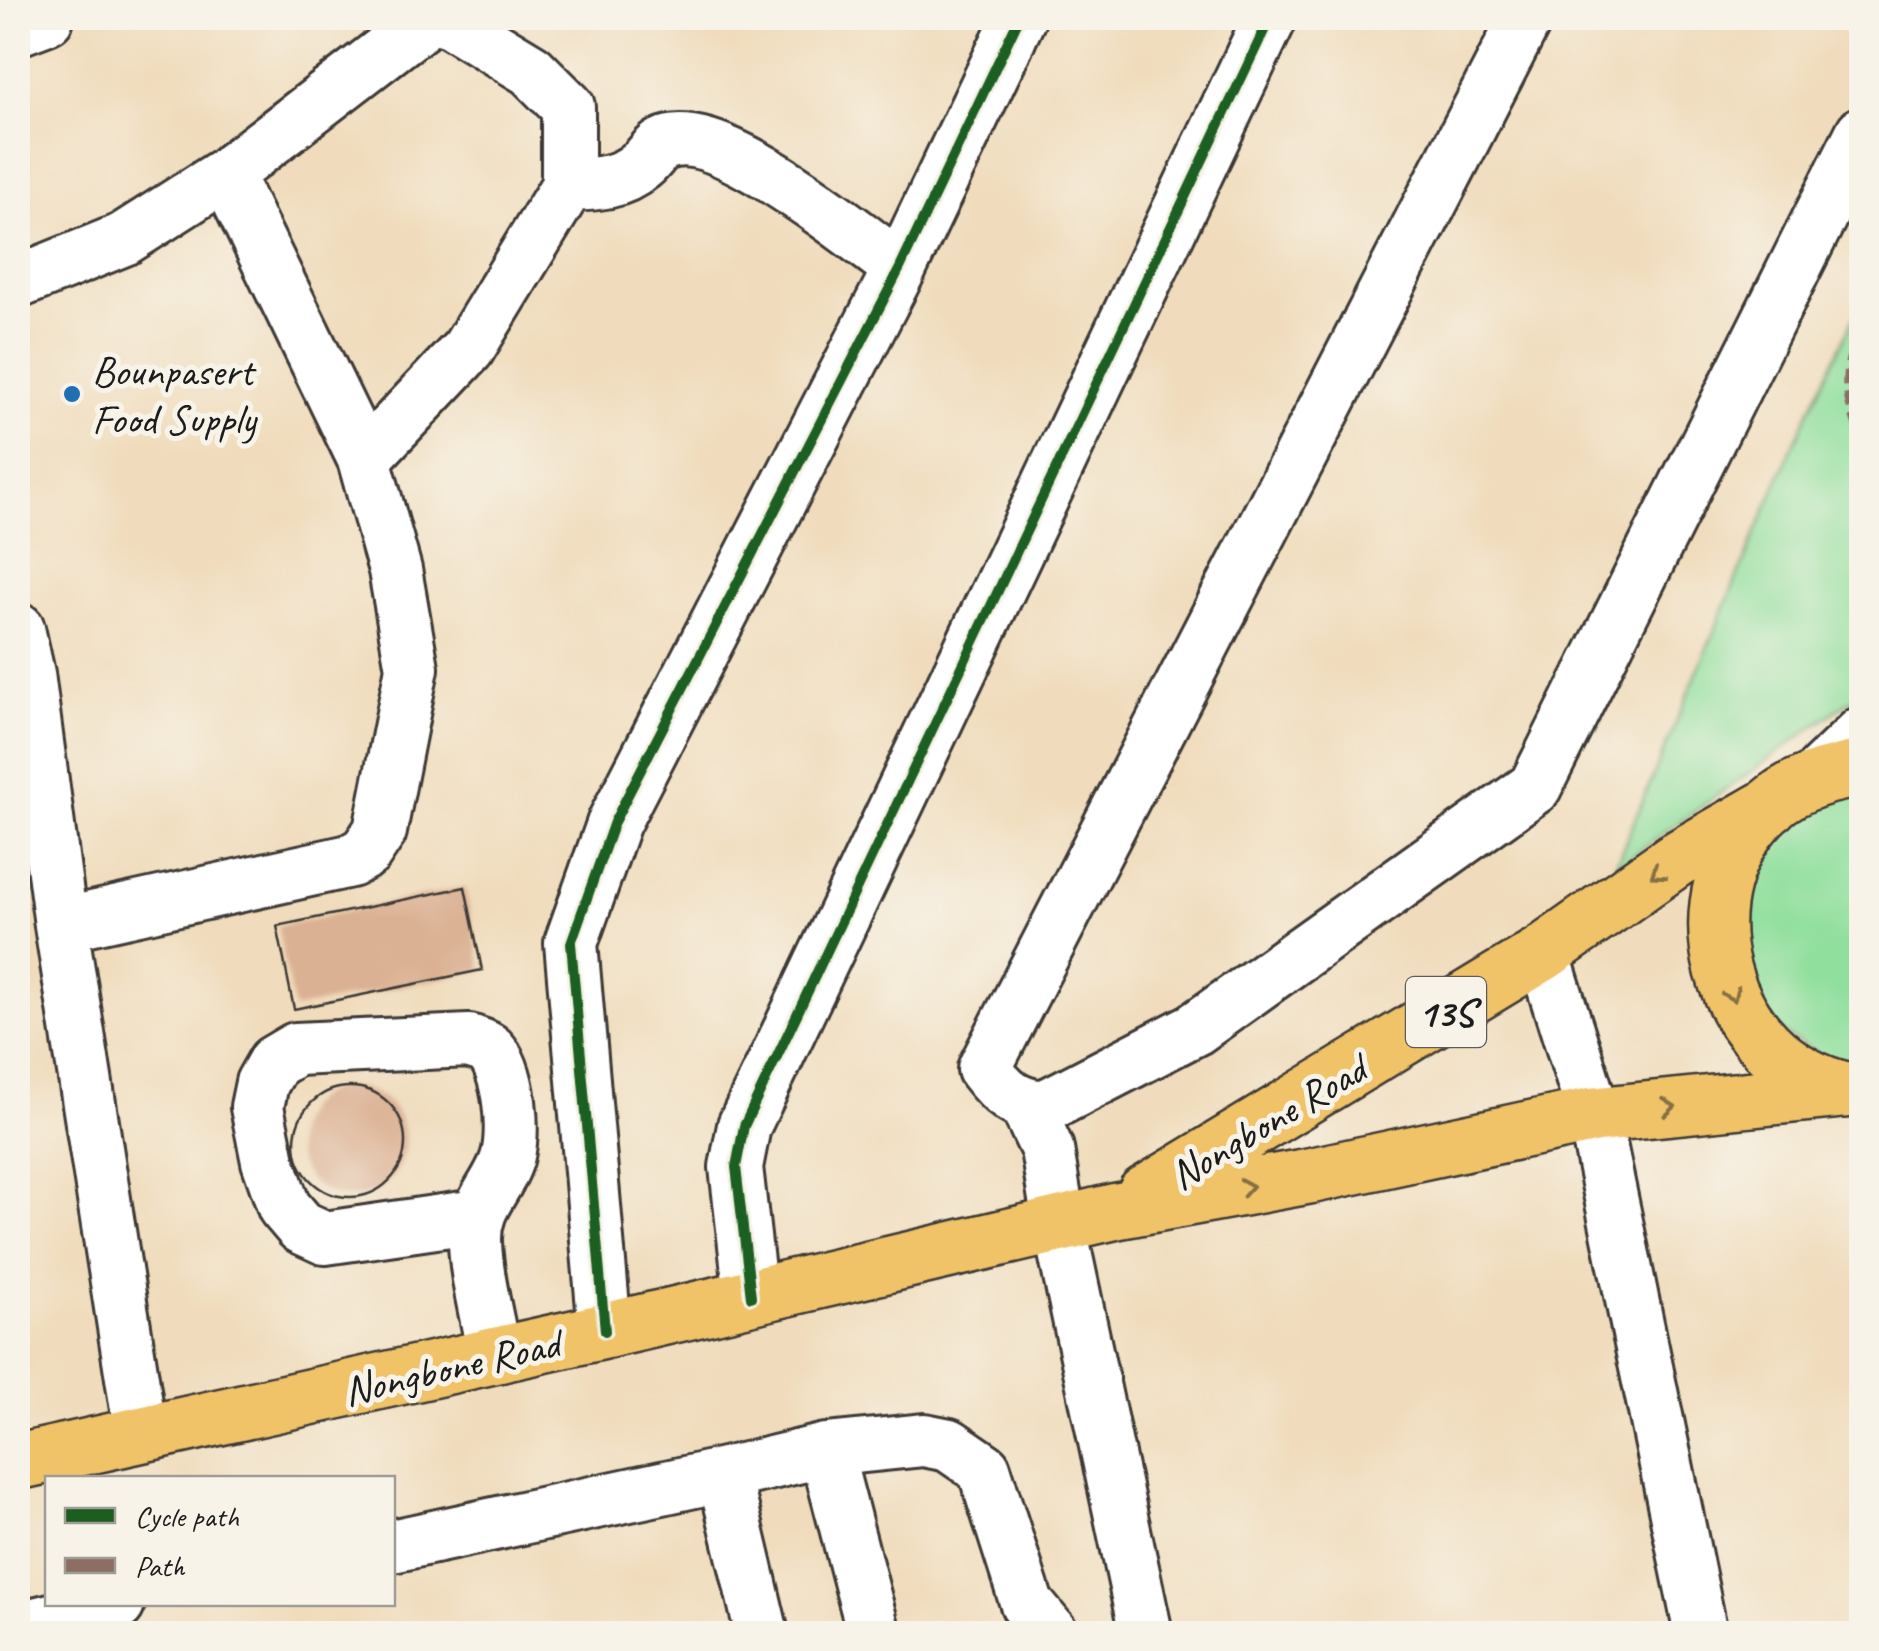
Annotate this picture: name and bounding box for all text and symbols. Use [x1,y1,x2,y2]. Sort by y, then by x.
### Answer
place label: Bounpasert Food Supply [92,345,258,446]
marker: Bounpasert Food Supply [61,383,83,405]
one-way arrow [1650,861,1668,879]
road number: 13S [1406,977,1486,1047]
one-way arrow [1721,985,1741,1002]
street label: Nongbone Road [1160,1040,1381,1202]
one-way arrow [1662,1097,1678,1119]
one-way arrow [1239,1177,1255,1198]
street label: Nongbone Road [338,1315,571,1418]
legend [45,1476,395,1606]
text: Cycle path [135,1497,239,1535]
text: Path [135,1547,186,1585]

